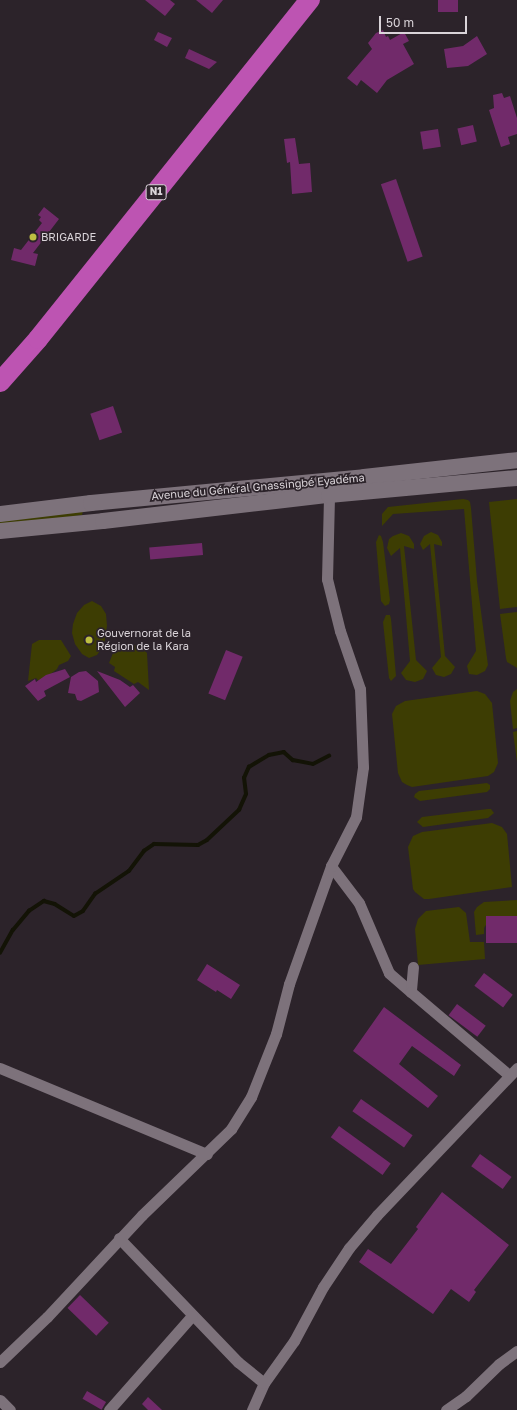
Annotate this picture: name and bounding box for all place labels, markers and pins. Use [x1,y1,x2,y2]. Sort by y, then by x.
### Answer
place label: BRIGARDE [41,230,96,244]
marker: BRIGARDE [28,232,38,242]
place label: Gouvernorat de la Région de la Kara [97,627,191,653]
marker: Gouvernorat de la Région de la Kara [84,635,94,645]

